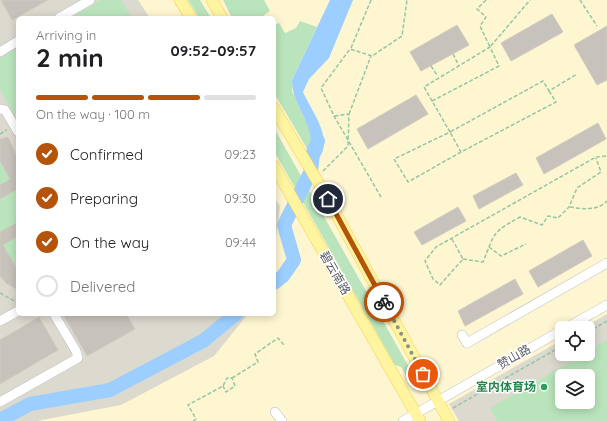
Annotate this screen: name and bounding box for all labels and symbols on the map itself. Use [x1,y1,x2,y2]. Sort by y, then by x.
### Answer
pin [311,182,345,216]
street label: 碧云南路 [317,248,354,297]
courier [364,282,404,322]
street label: 赞山路 [494,341,533,372]
pin [406,357,440,391]
place label: 室内体育场 [476,379,536,394]
marker: 室内体育场 [539,382,549,392]

